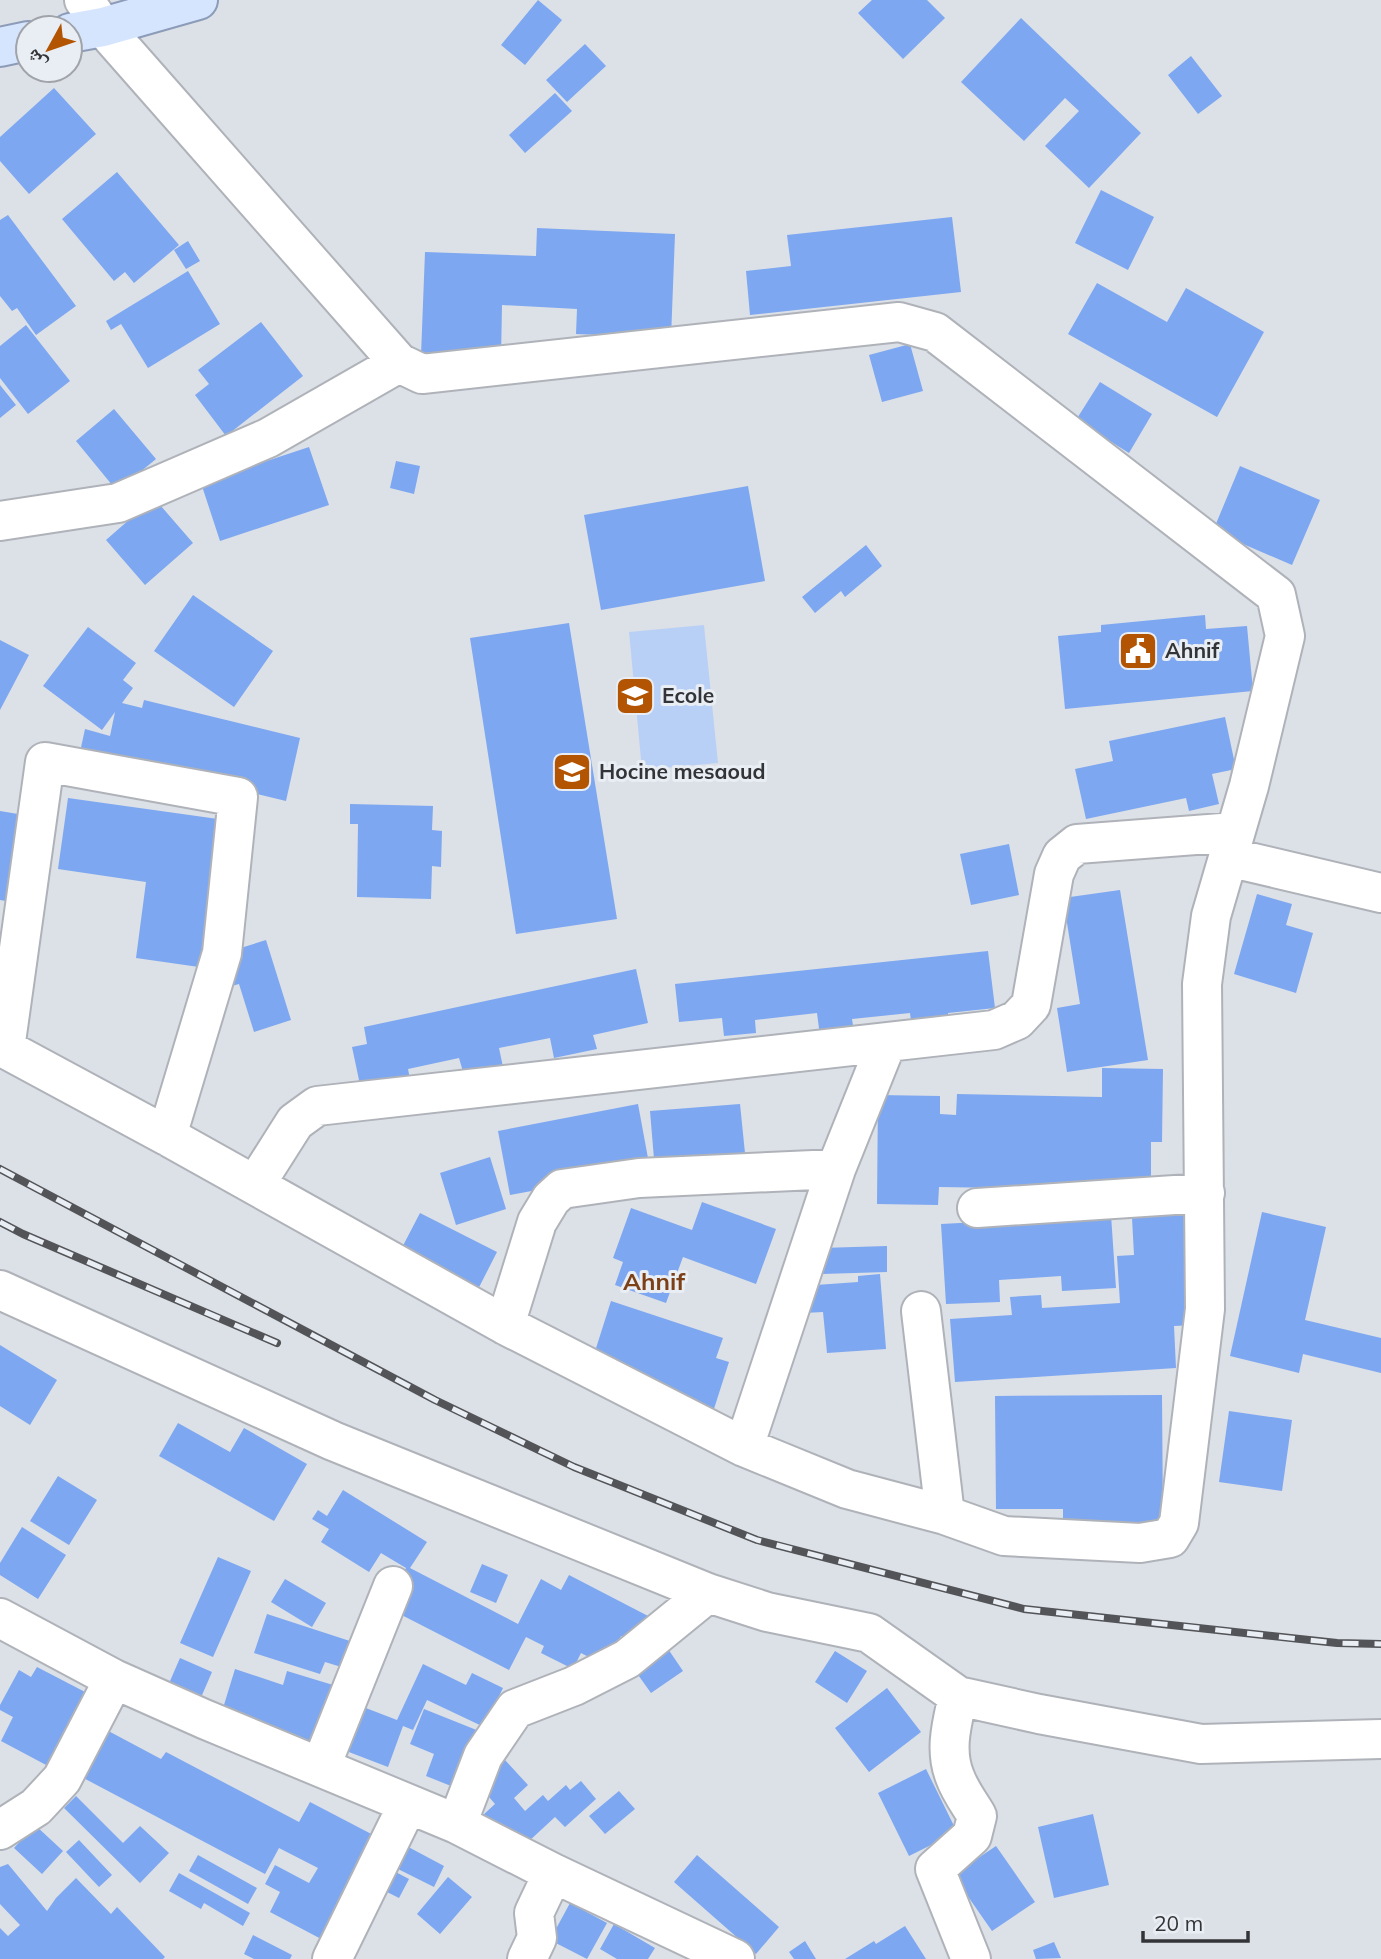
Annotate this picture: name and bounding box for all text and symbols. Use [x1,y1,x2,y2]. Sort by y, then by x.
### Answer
north arrow [14,14,84,84]
text: ش [20,44,52,75]
public building icon: Ahnif [1117,630,1159,672]
place label: Ahnif [1165,637,1221,663]
school or university icon: Ecole [614,675,656,717]
place label: Ecole [662,682,714,708]
school or university icon: Hocine mesaoud [551,751,593,793]
place label: Hocine mesaoud [599,758,766,784]
district label: Ahnif [623,1266,686,1296]
scale bar [1143,1899,1248,1943]
text: 20 m [1154,1910,1203,1936]

